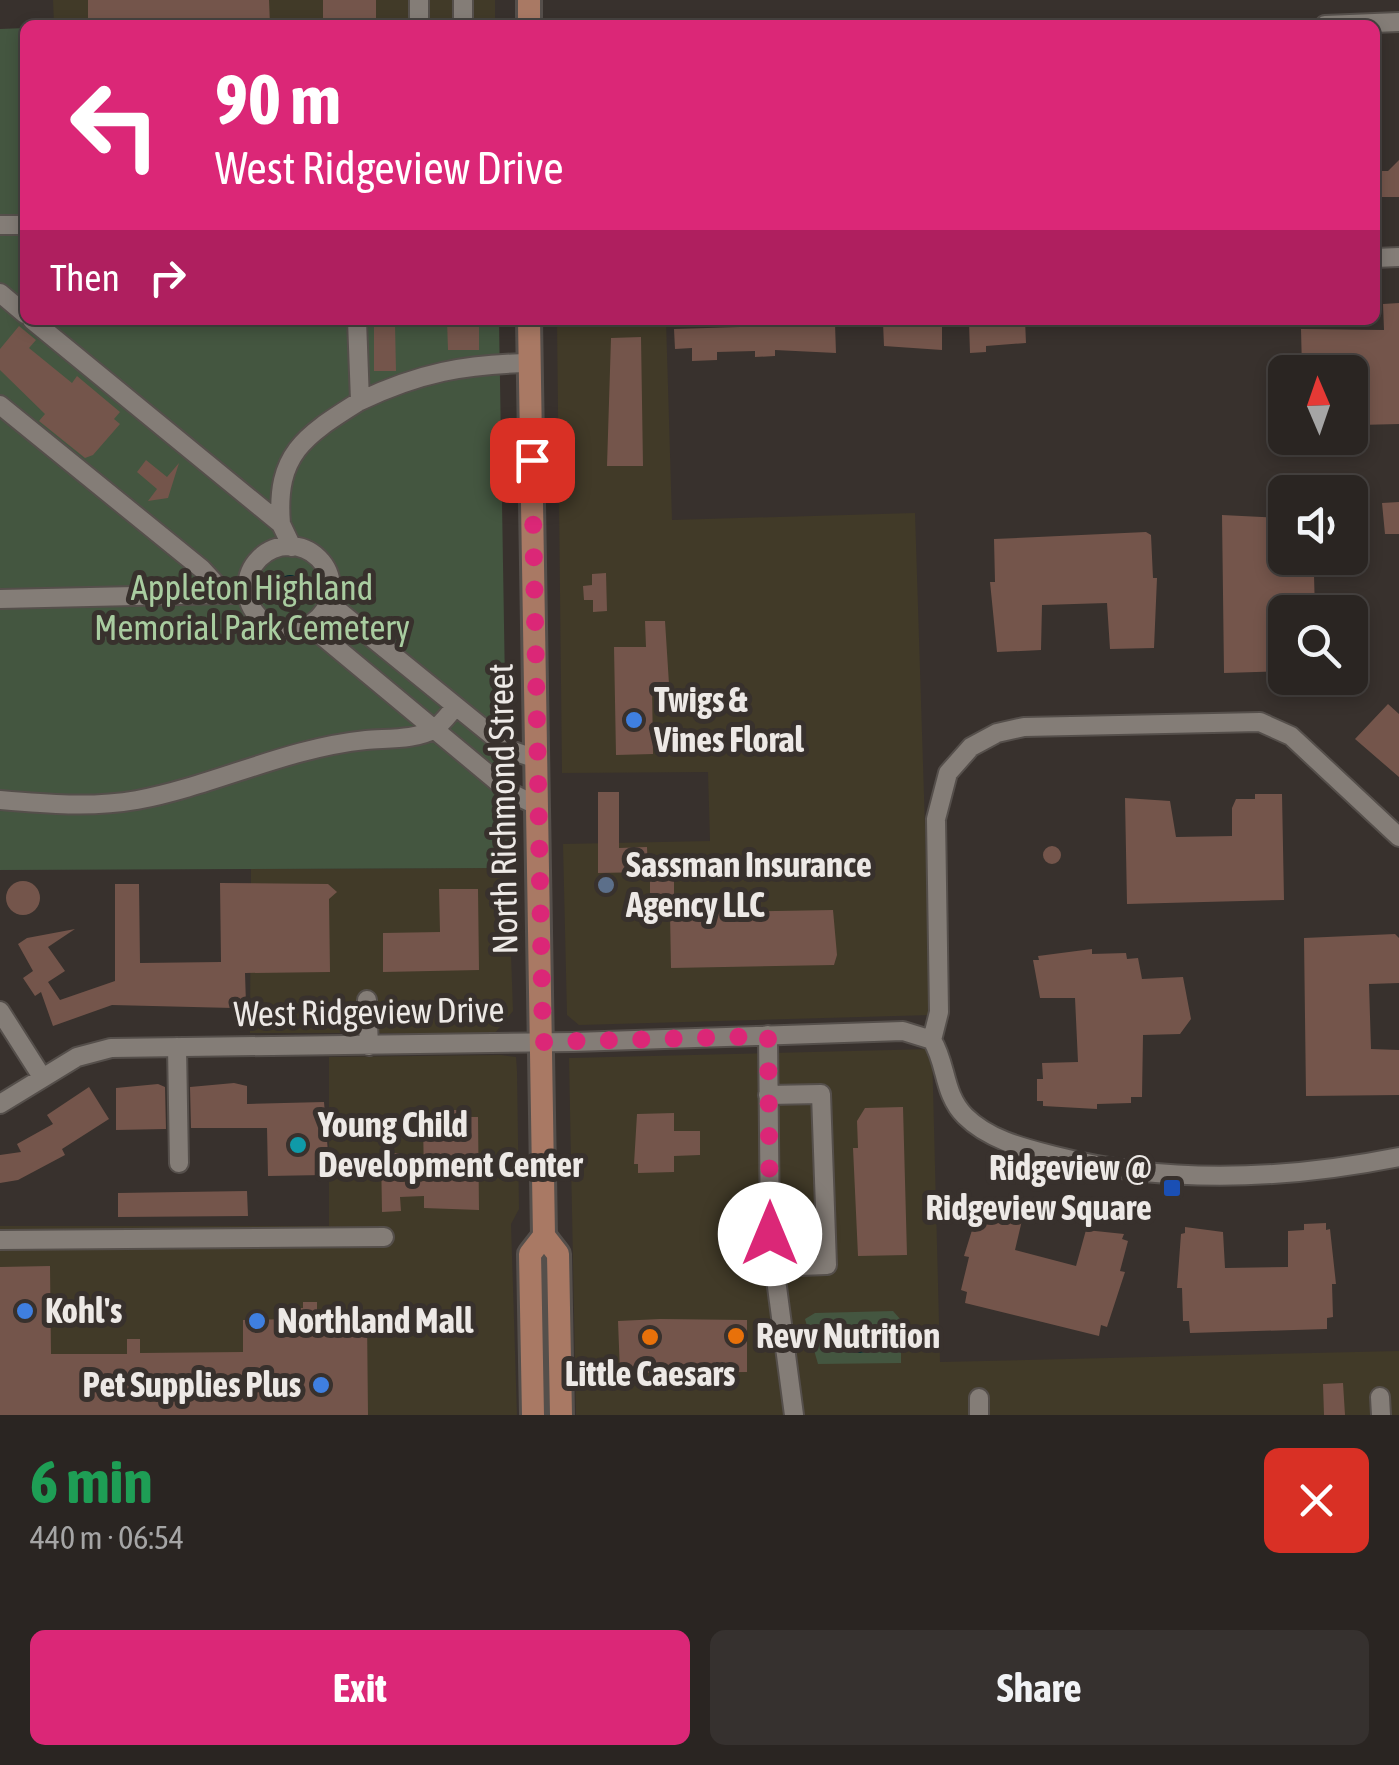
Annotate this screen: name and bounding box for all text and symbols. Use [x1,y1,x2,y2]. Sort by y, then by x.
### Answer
text: 90 m [215,59,341,139]
icon: left [50,60,180,190]
text: West Ridgeview Drive [215,142,564,194]
icon: right [140,250,195,305]
text: Then [50,256,120,299]
north arrow [1268,355,1368,455]
map controls [1268,355,1368,695]
pin [490,418,575,503]
icon: arrive [505,433,560,488]
button: sound [1268,475,1368,575]
park label: Appleton Highland Memorial Park Cemetery [94,567,410,647]
button: search [1268,595,1368,695]
street label: North Richmond Street [479,663,525,955]
place label: Twigs & Vines Floral [653,679,805,759]
marker: Twigs & Vines Floral [623,709,645,731]
place label: Sassman Insurance Agency LLC [625,844,872,924]
marker: Sassman Insurance Agency LLC [595,874,617,896]
street label: West Ridgeview Drive [233,989,505,1033]
place label: Young Child Development Center [317,1104,583,1184]
marker: Young Child Development Center [287,1134,309,1156]
place label: Ridgeview @ Ridgeview Square [926,1147,1152,1227]
marker: Ridgeview @ Ridgeview Square [1161,1177,1183,1199]
position arrow [718,1182,822,1286]
place label: Kohl's [45,1290,122,1330]
marker: Kohl's [14,1300,36,1322]
place label: Northland Mall [277,1300,474,1340]
marker: Northland Mall [246,1310,268,1332]
place label: Revv Nutrition [756,1315,940,1355]
marker: Revv Nutrition [725,1325,747,1347]
marker: Little Caesars [639,1326,661,1348]
place label: Little Caesars [565,1353,735,1393]
place label: Pet Supplies Plus [83,1364,301,1404]
marker: Pet Supplies Plus [310,1374,332,1396]
text: 6 min [30,1447,153,1516]
button: close [1264,1448,1369,1553]
text: 440 m · 06:54 [30,1519,184,1556]
button: Exit [30,1630,690,1745]
button: Share [710,1630,1369,1745]

